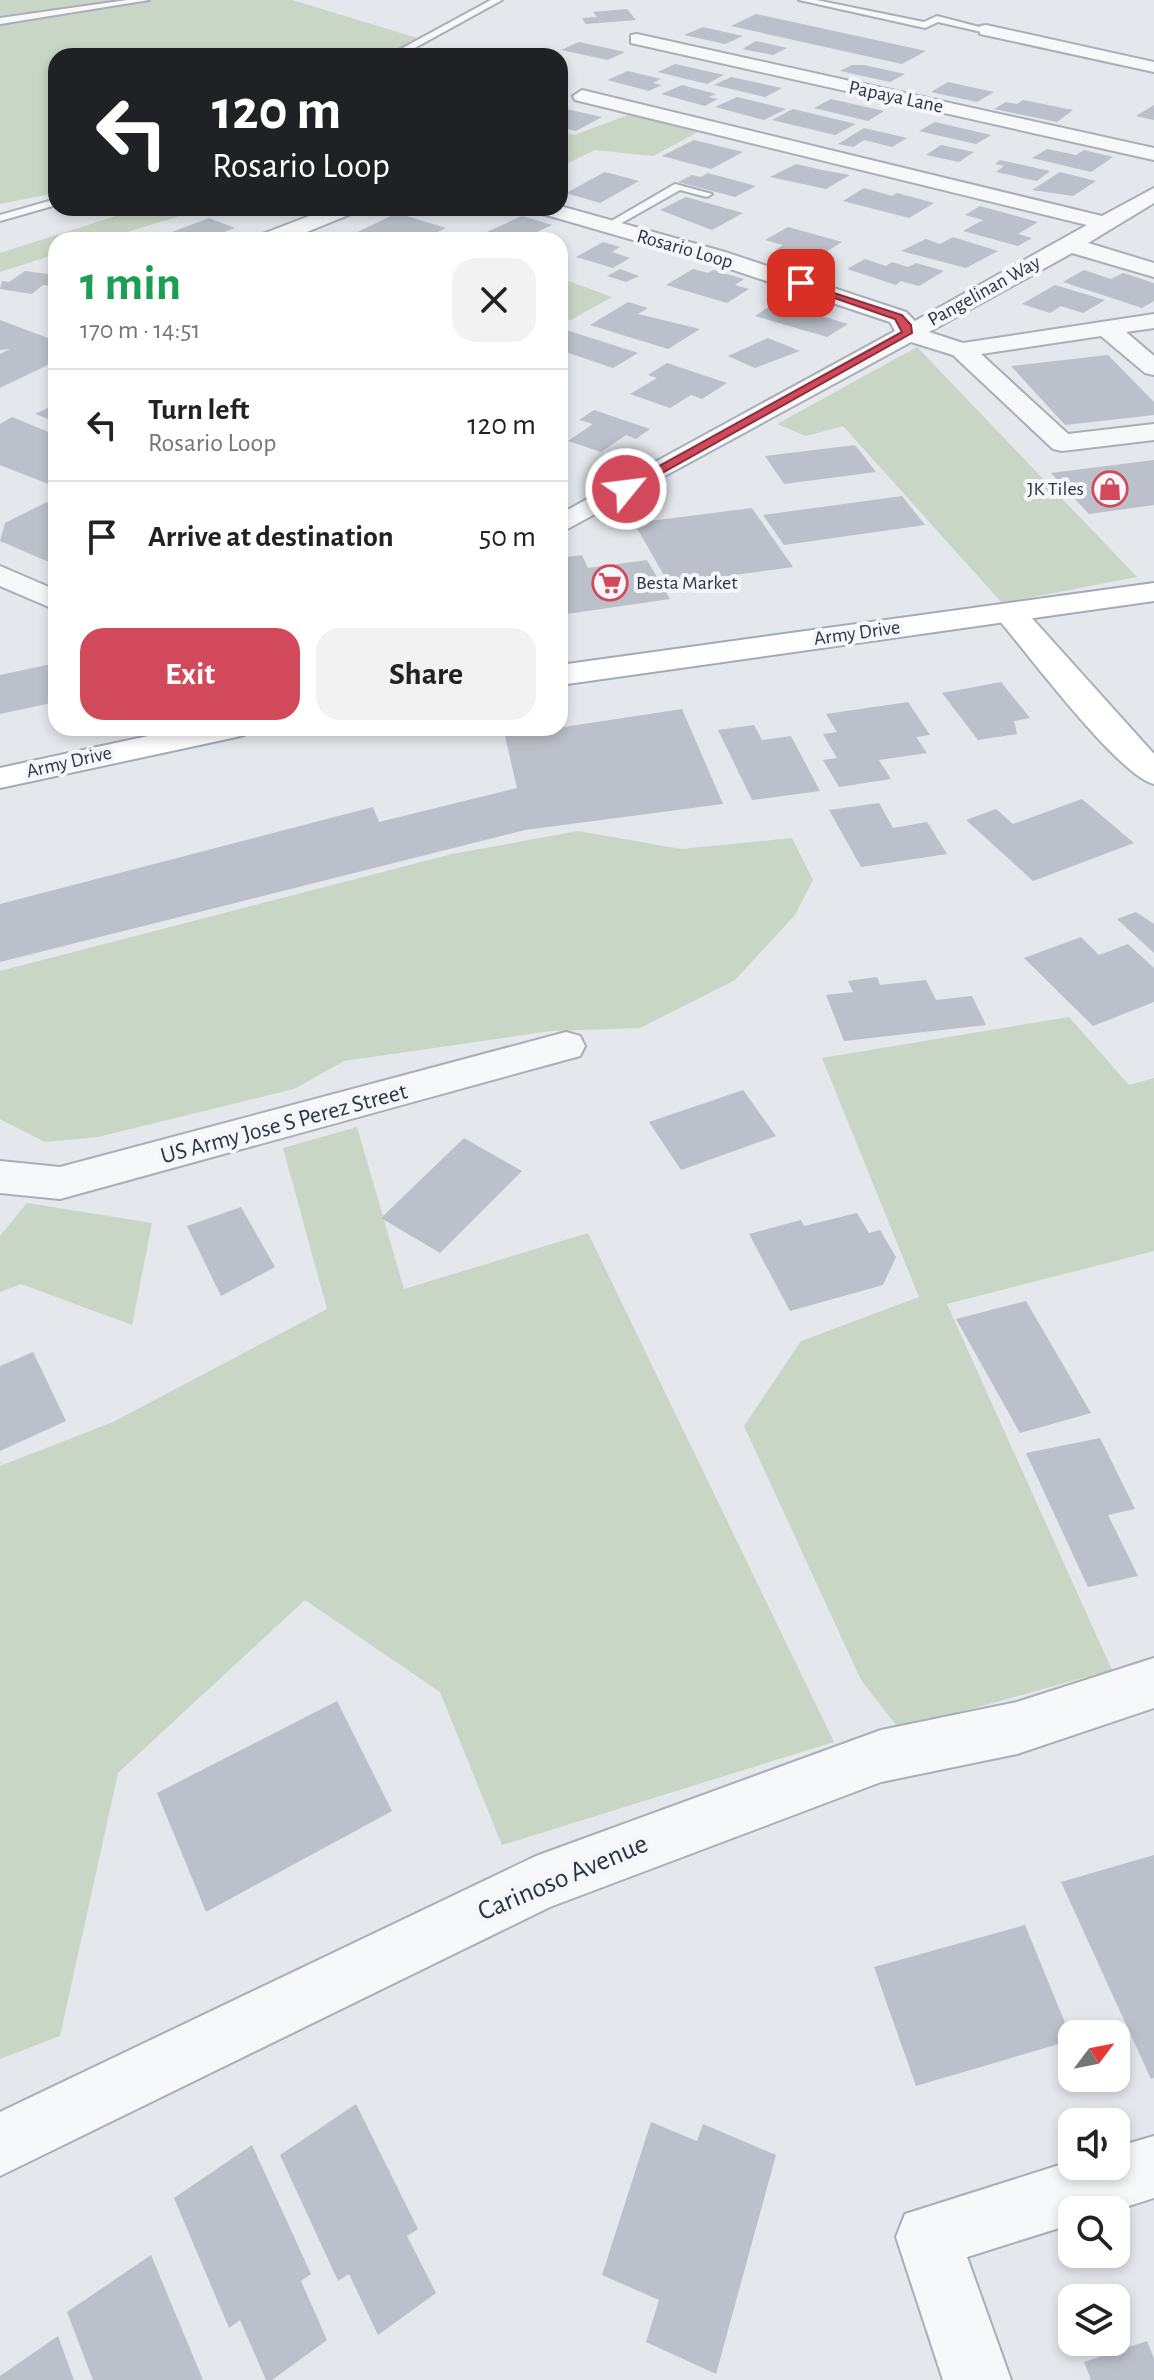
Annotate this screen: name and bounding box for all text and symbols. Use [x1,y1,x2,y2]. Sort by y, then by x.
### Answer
street label: Papaya Lane [847,77,945,117]
icon: left [80,80,184,184]
text: 120 m [212,83,341,139]
text: Rosario Loop [212,148,390,184]
street label: Rosario Loop [635,226,735,272]
pin [767,249,835,317]
street label: Pangelinan Way [924,252,1044,330]
button: close [452,258,536,342]
text: 1 min [80,261,181,309]
icon: arrive [779,261,823,305]
text: 170 m · 14:51 [80,317,200,343]
text: Turn left [148,395,249,425]
icon: left [80,403,124,447]
text: 120 m [467,410,536,440]
text: Rosario Loop [148,430,277,456]
position arrow [584,447,668,531]
shop icon: JK Tiles [1091,470,1129,508]
place label: JK Tiles [1027,479,1084,499]
icon: arrive [80,515,124,559]
text: Arrive at destination [148,522,394,552]
text: 50 m [479,522,536,552]
supermarket icon: Besta Market [591,564,629,602]
place label: Besta Market [636,573,738,593]
street label: Army Drive [813,617,901,649]
button: Exit [80,628,300,720]
button: Share [316,628,536,720]
street label: Army Drive [24,742,114,782]
street label: US Army Jose S Perez Street [158,1079,410,1168]
street label: Carinoso Avenue [474,1830,652,1926]
north arrow [1058,2020,1130,2092]
map controls [1058,2020,1130,2356]
button: sound [1058,2108,1130,2180]
button: search [1058,2196,1130,2268]
button: layers [1058,2284,1130,2356]

